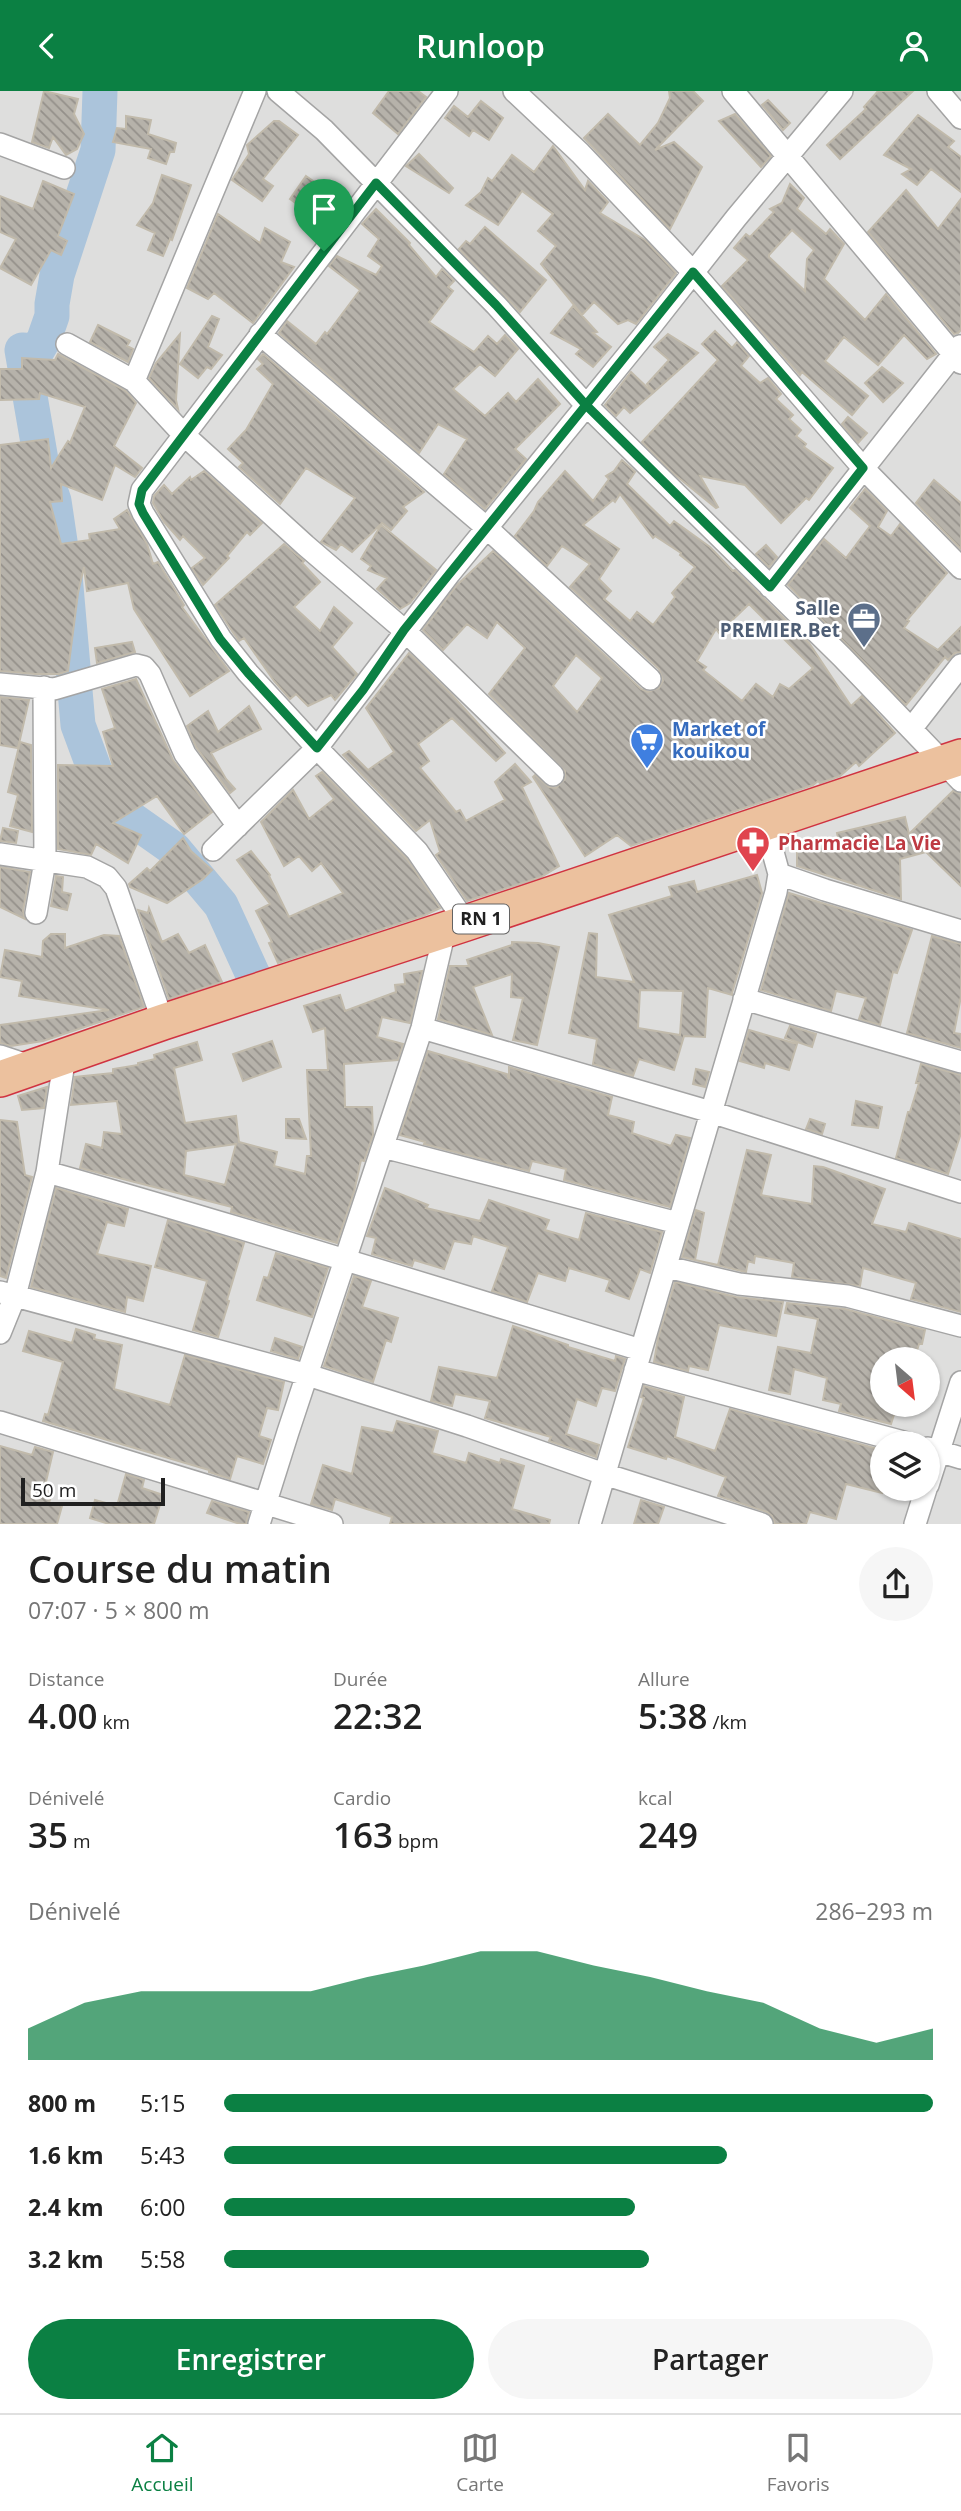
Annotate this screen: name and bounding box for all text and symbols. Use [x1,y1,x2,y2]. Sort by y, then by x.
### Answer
text: Runloop [416,24,545,67]
icon: back [28,27,66,65]
icon: person [895,27,933,65]
pin [294,179,354,251]
icon: arrive [305,190,343,228]
place label: Salle PREMIER.Bet [720,595,840,643]
office icon: Salle PREMIER.Bet [845,600,883,649]
place label: Market of kouikou [672,716,767,764]
supermarket icon: Market of kouikou [628,721,666,770]
pharmacy icon: Pharmacie La Vie [734,824,772,873]
place label: Pharmacie La Vie [778,830,941,856]
road number: RN 1 [453,905,509,933]
north arrow [870,1347,940,1417]
map controls [870,1347,940,1501]
button: layers [870,1431,940,1501]
scale bar [21,1475,164,1507]
text: 50 m [32,1477,76,1503]
text: Course du matin [28,1542,332,1594]
button: share [859,1547,933,1621]
text: 07:07 · 5 × 800 m [28,1594,210,1626]
text: Distance [28,1666,104,1692]
text: Durée [333,1666,388,1692]
text: Allure [638,1666,690,1692]
text: 4.00 [28,1692,98,1739]
text: 22:32 [333,1692,423,1739]
text: 5:38 [638,1692,708,1739]
text: km [98,1709,130,1735]
text: /km [708,1709,747,1735]
text: Dénivelé [28,1785,105,1811]
text: Cardio [333,1785,391,1811]
text: kcal [638,1785,672,1811]
text: 35 [28,1811,68,1858]
text: 163 [333,1811,393,1858]
text: 249 [638,1811,698,1858]
text: m [68,1828,91,1854]
text: bpm [393,1828,439,1854]
text: Dénivelé [28,1895,121,1927]
text: 286–293 m [815,1895,933,1927]
text: 800 m [28,2087,96,2119]
text: 5:15 [140,2087,186,2119]
text: 1.6 km [28,2139,104,2171]
text: 5:43 [140,2139,186,2171]
text: 2.4 km [28,2191,104,2223]
text: 6:00 [140,2191,186,2223]
text: 3.2 km [28,2243,104,2275]
text: 5:58 [140,2243,186,2275]
button: Enregistrer [28,2319,474,2399]
button: Partager [488,2319,933,2399]
tab: Accueil [131,2429,194,2497]
tab: Carte [456,2429,504,2497]
tab: Favoris [767,2429,830,2497]

